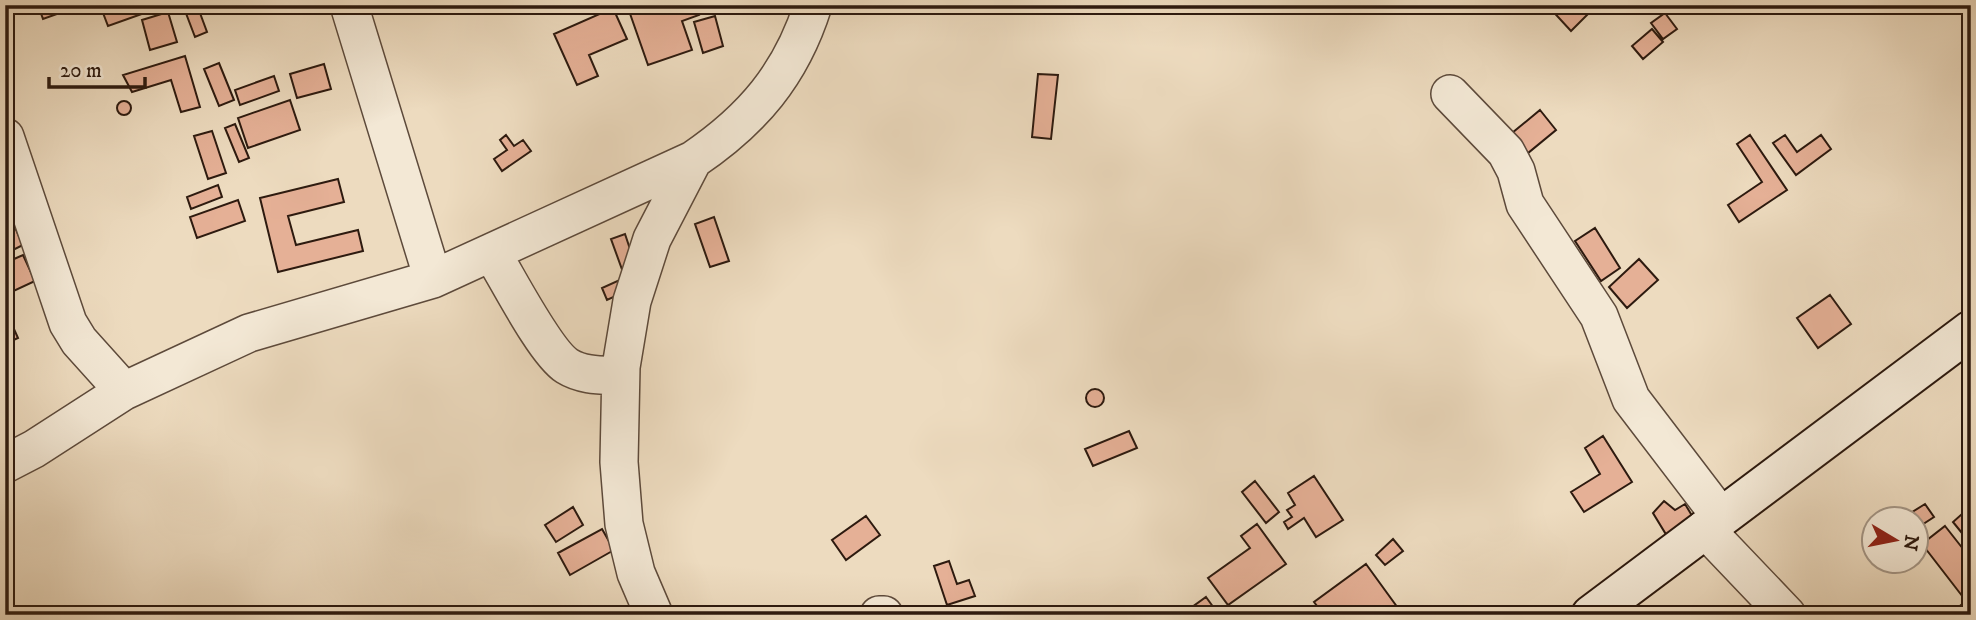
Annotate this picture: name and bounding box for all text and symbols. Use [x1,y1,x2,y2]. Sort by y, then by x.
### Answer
scale bar [49,46,145,90]
text: 20 m [60,58,102,84]
north arrow [1860,504,1930,574]
text: N [1898,533,1923,553]

